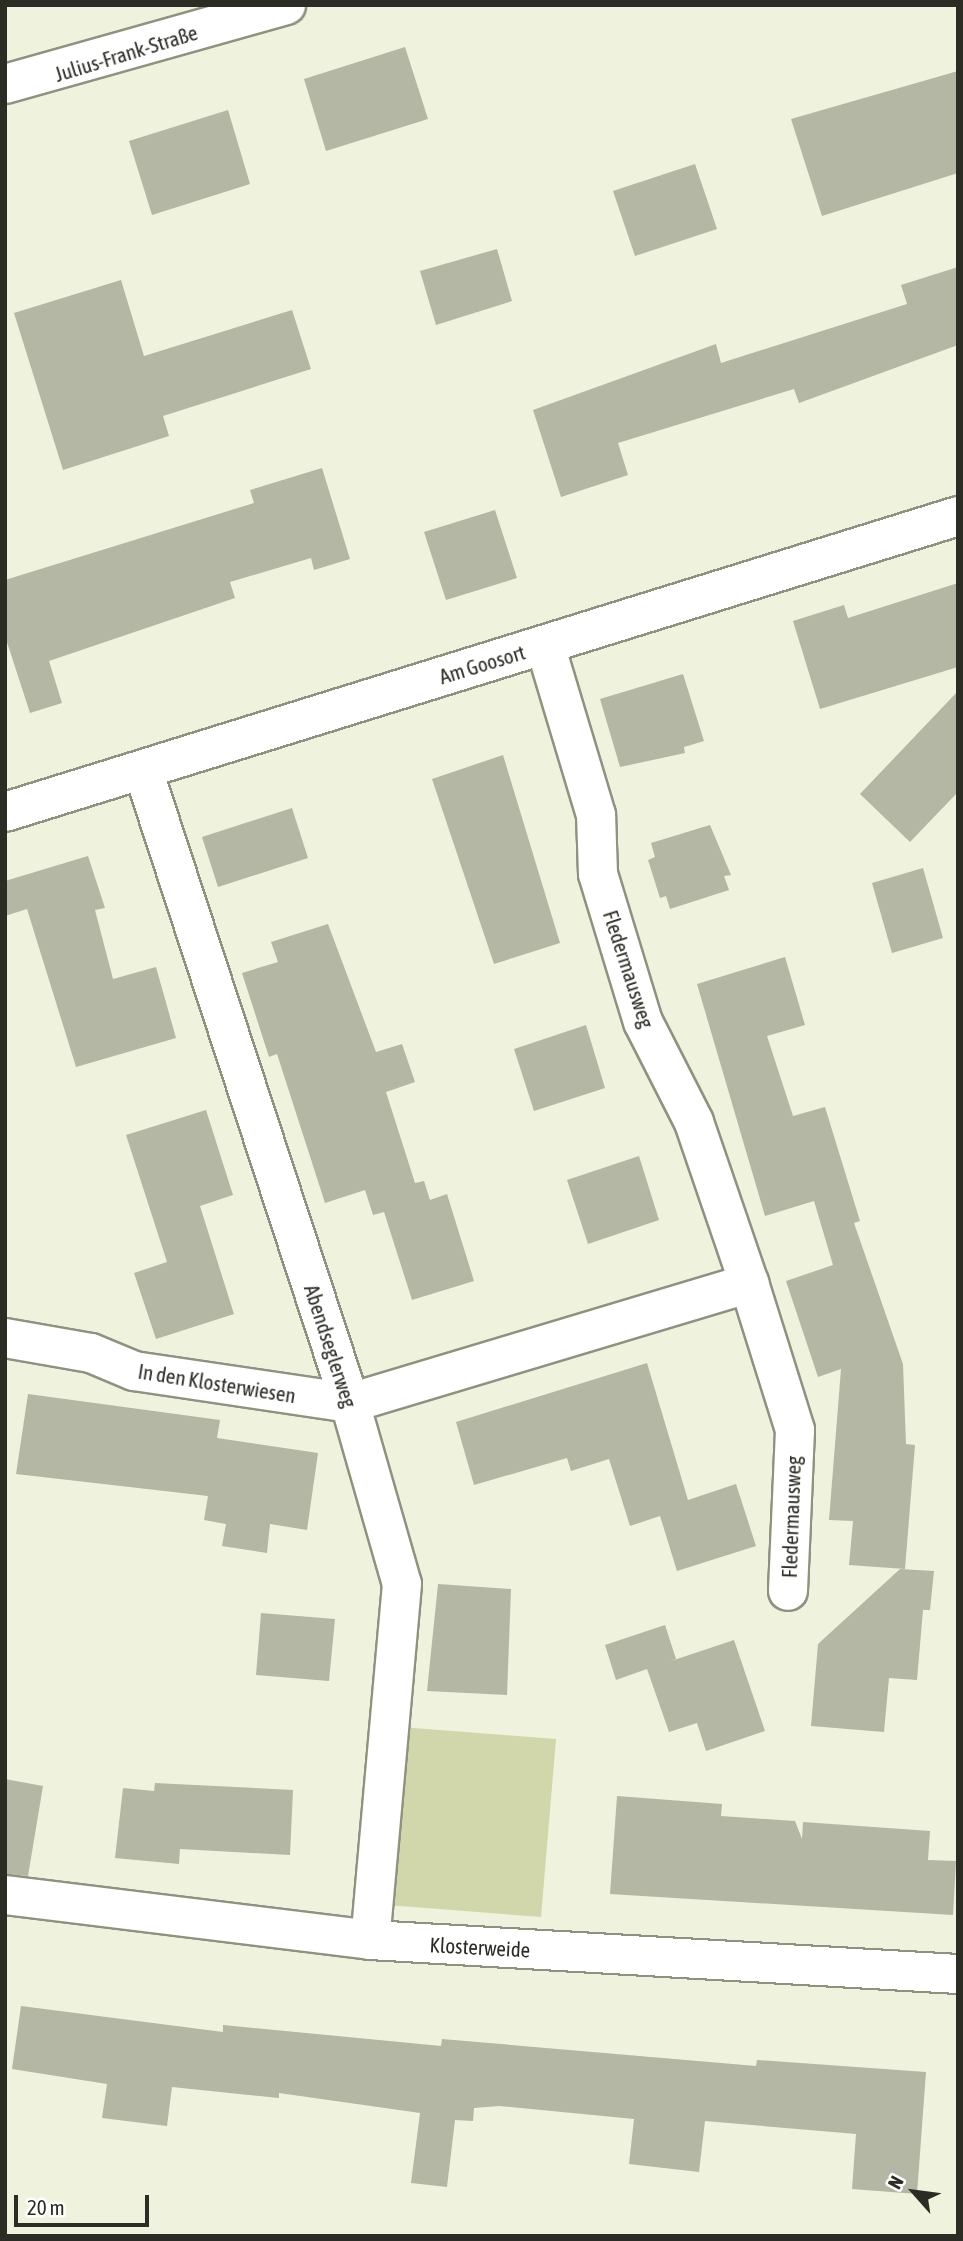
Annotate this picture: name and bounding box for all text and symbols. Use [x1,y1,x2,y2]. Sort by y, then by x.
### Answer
street label: Julius-Frank-Straße [51,19,201,87]
street label: Am Goosort [436,639,528,689]
street label: Fledermausweg [598,907,660,1031]
street label: Abendseglerweg [299,1281,363,1411]
street label: In den Klosterwiesen [136,1358,298,1408]
street label: Fledermausweg [776,1455,806,1579]
street label: Klosterweide [429,1932,531,1962]
north arrow [879,2157,949,2227]
text: N [883,2172,908,2192]
scale bar [18,2182,152,2226]
text: 20 m [27,2195,65,2219]

